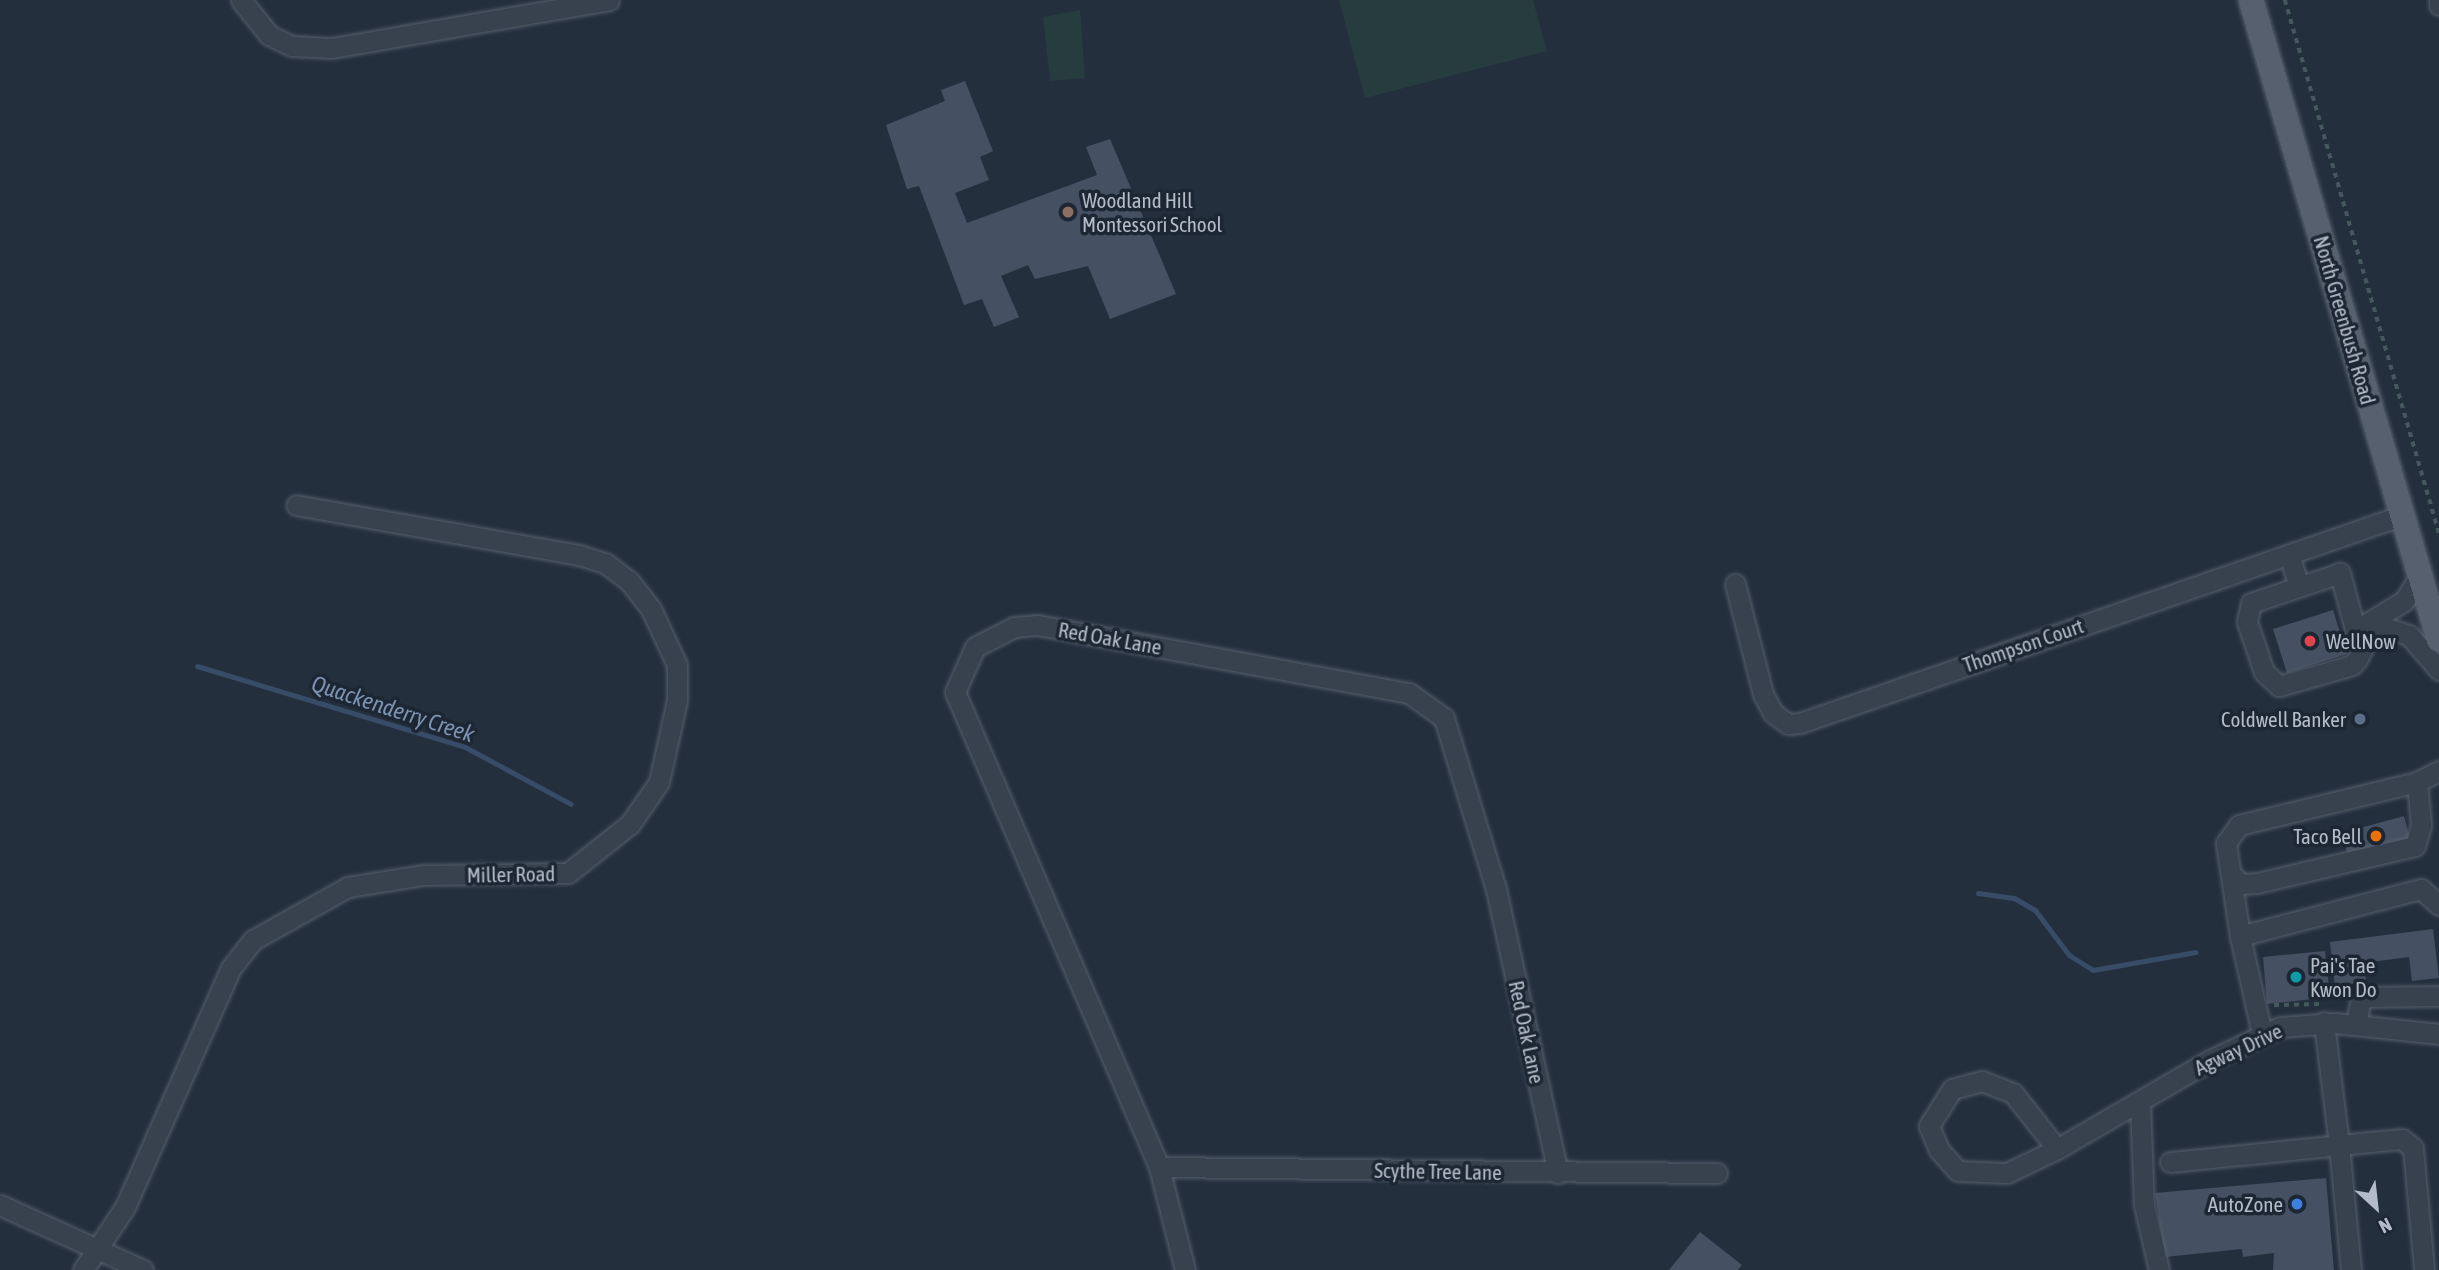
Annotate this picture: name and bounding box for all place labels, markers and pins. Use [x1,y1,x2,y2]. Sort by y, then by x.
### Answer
place label: Woodland Hill Montessori School [1082,187,1222,237]
marker: Woodland Hill Montessori School [1060,204,1076,220]
place label: WellNow [2326,628,2396,654]
marker: WellNow [2300,631,2320,651]
place label: Coldwell Banker [2221,706,2346,732]
marker: Coldwell Banker [2352,711,2368,727]
place label: Taco Bell [2293,823,2362,849]
marker: Taco Bell [2368,828,2384,844]
place label: Pai's Tae Kwon Do [2310,952,2377,1002]
marker: Pai's Tae Kwon Do [2288,969,2304,985]
place label: AutoZone [2208,1191,2283,1217]
marker: AutoZone [2289,1196,2305,1212]

